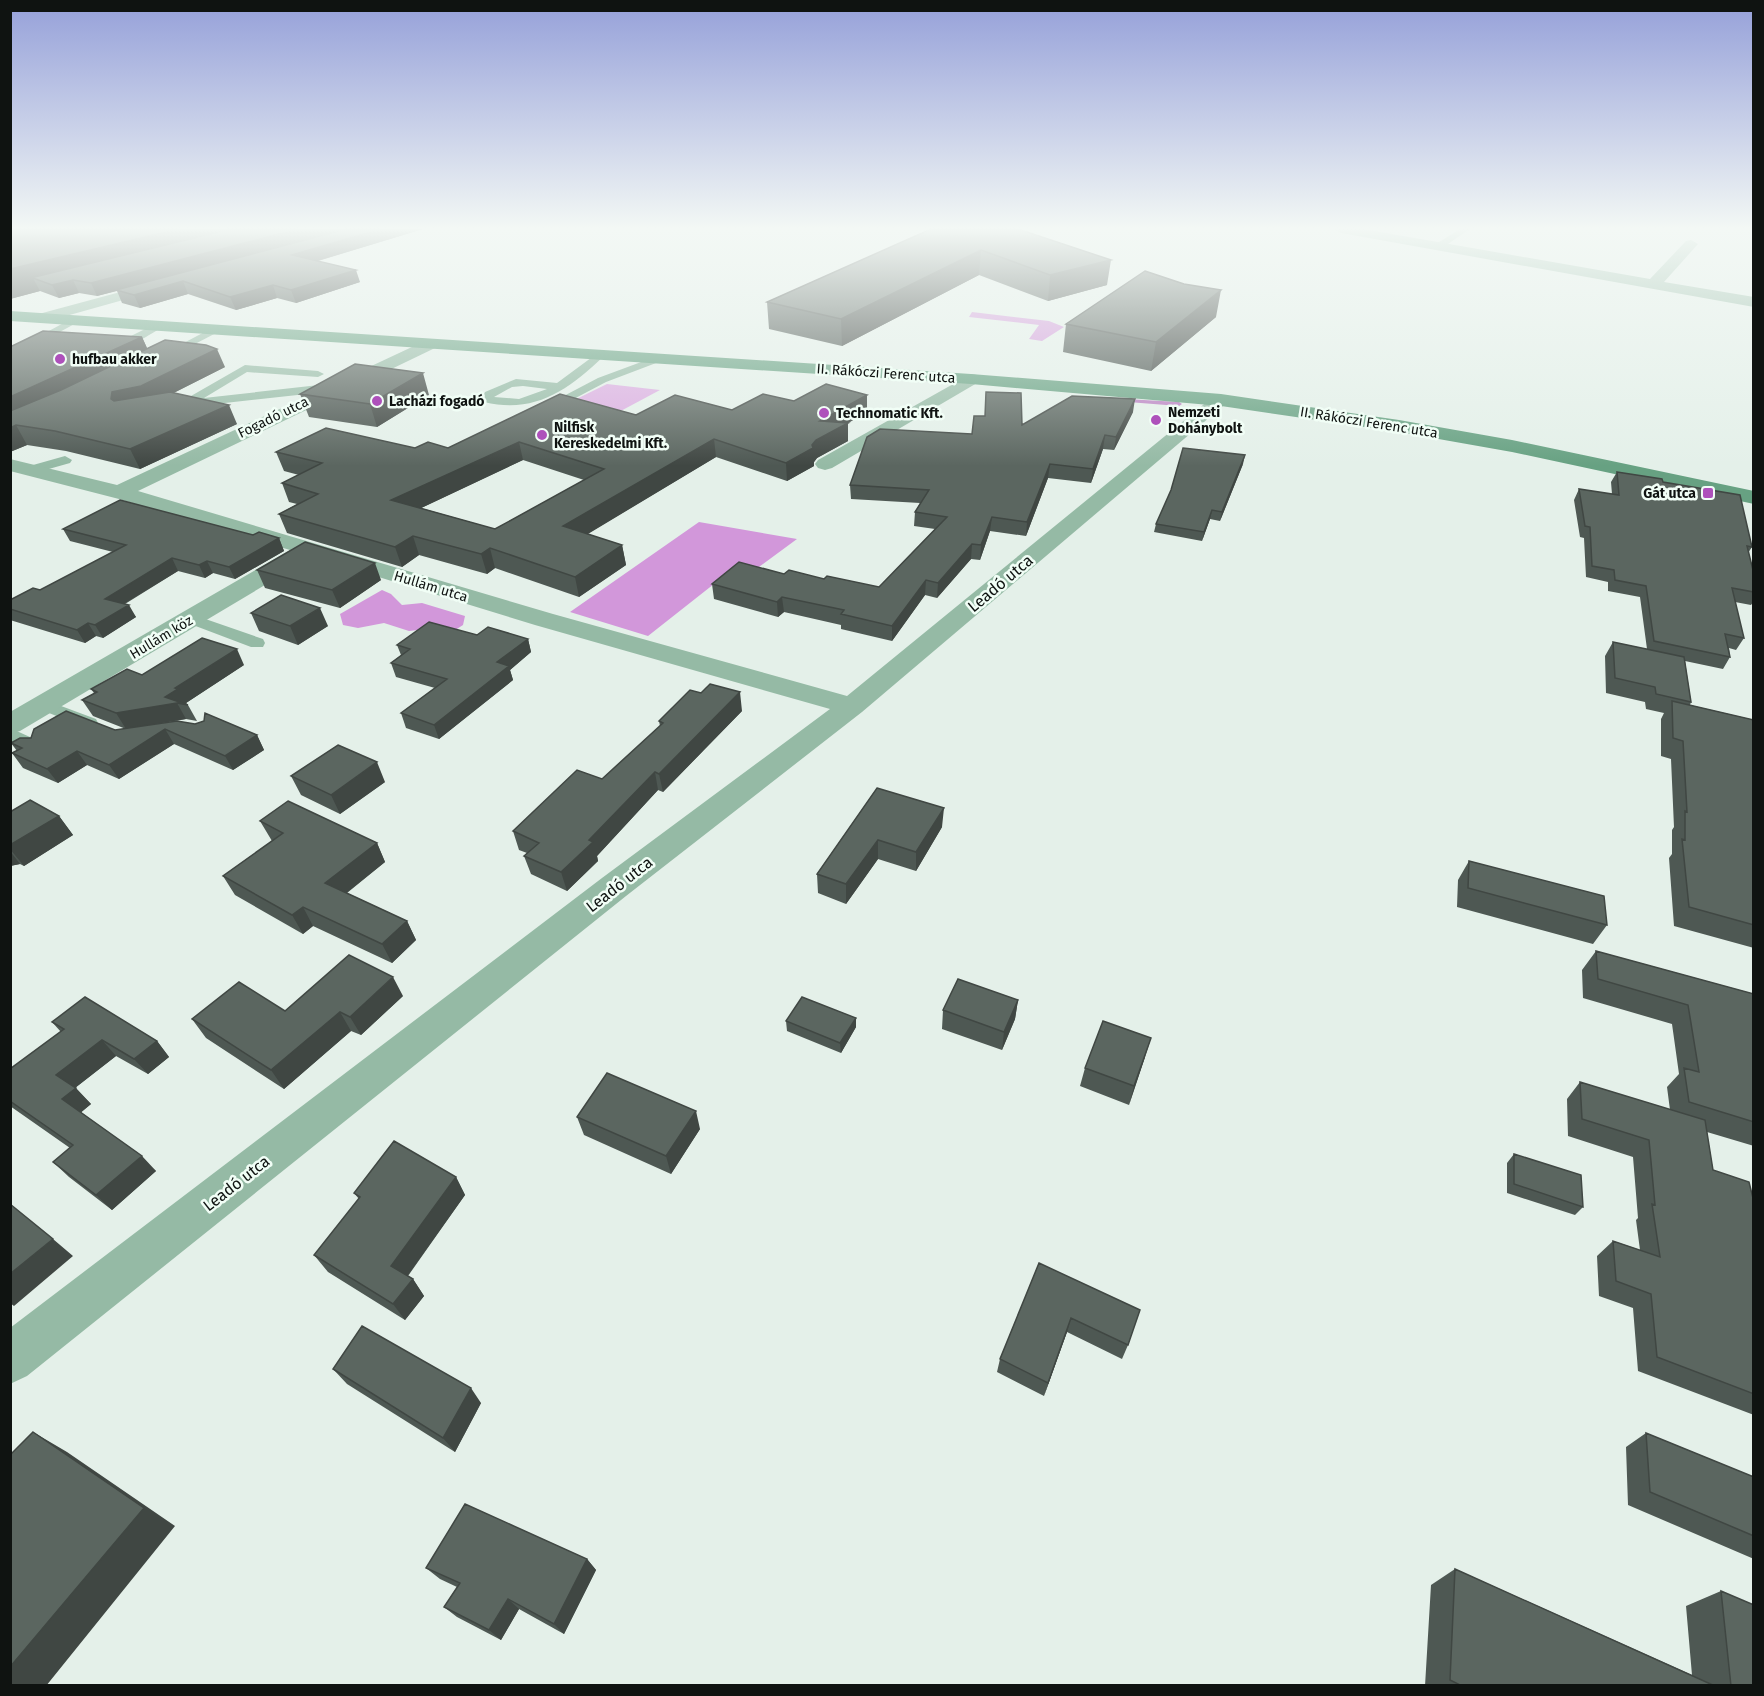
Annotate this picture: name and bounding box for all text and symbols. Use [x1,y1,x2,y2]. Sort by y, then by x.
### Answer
place label: hufbau akker [72,351,157,368]
marker: hufbau akker [53,352,67,366]
street label: II. Rákóczi Ferenc utca [816,360,956,387]
street label: Fogadó utca [235,393,311,442]
place label: Lacházi fogadó [389,393,485,410]
marker: Lacházi fogadó [370,394,384,408]
street label: II. Rákóczi Ferenc utca [1299,403,1439,442]
place label: Nemzeti Dohánybolt [1168,404,1243,437]
place label: Technomatic Kft. [836,405,943,422]
marker: Technomatic Kft. [817,406,831,420]
marker: Nemzeti Dohánybolt [1149,413,1163,427]
place label: Nilfisk Kereskedelmi Kft. [554,419,667,452]
marker: Nilfisk Kereskedelmi Kft. [535,428,549,442]
place label: Gát utca [1643,485,1696,502]
marker: Gát utca [1701,486,1715,500]
street label: Leadó utca [964,551,1037,616]
street label: Hullám utca [392,567,470,606]
street label: Hullám köz [127,612,196,663]
street label: Leadó utca [582,853,656,916]
street label: Leadó utca [199,1152,273,1215]

